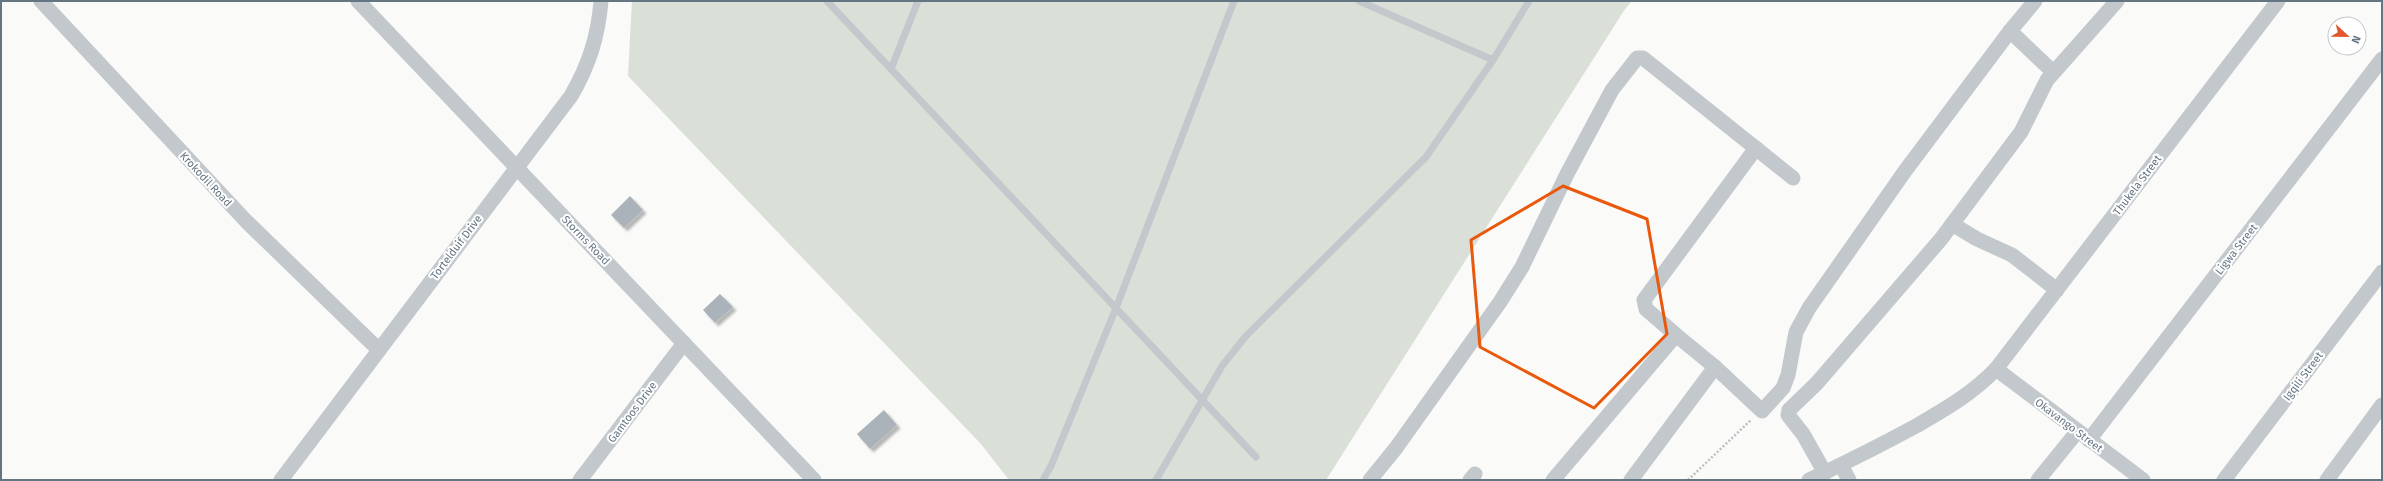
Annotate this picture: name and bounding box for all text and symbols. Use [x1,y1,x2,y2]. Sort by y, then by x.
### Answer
north arrow [2327,16,2367,56]
text: N [2348,34,2363,45]
street label: Krokodil Road [177,149,234,209]
street label: Thukela Street [2111,153,2164,218]
street label: Tortelduif Drive [428,213,485,282]
street label: Storms Road [559,213,612,268]
street label: Ligwa Street [2213,221,2260,277]
street label: Igqili Street [2281,349,2326,403]
street label: Gamtoos Drive [605,379,660,445]
street label: Okavango Street [2032,396,2105,455]

